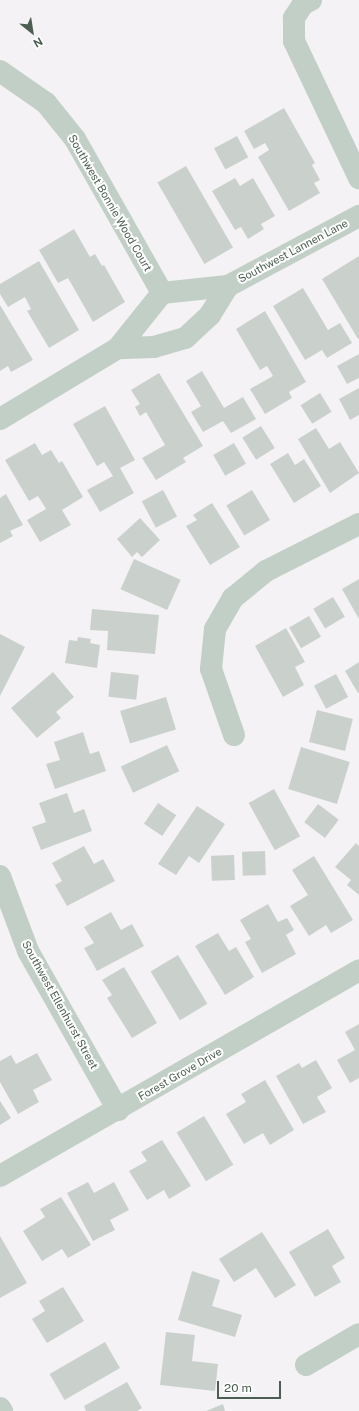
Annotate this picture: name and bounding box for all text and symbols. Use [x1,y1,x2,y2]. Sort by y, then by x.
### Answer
north arrow [12,12,52,52]
text: N [31,35,45,50]
street label: Southwest Bonnie Wood Court [65,132,155,274]
street label: Southwest Lannen Lane [236,216,350,286]
street label: Southwest Ellenhurst Street [19,939,101,1071]
street label: Forest Grove Drive [136,1045,224,1103]
scale bar [219,1373,283,1399]
text: 20 m [224,1381,252,1395]

